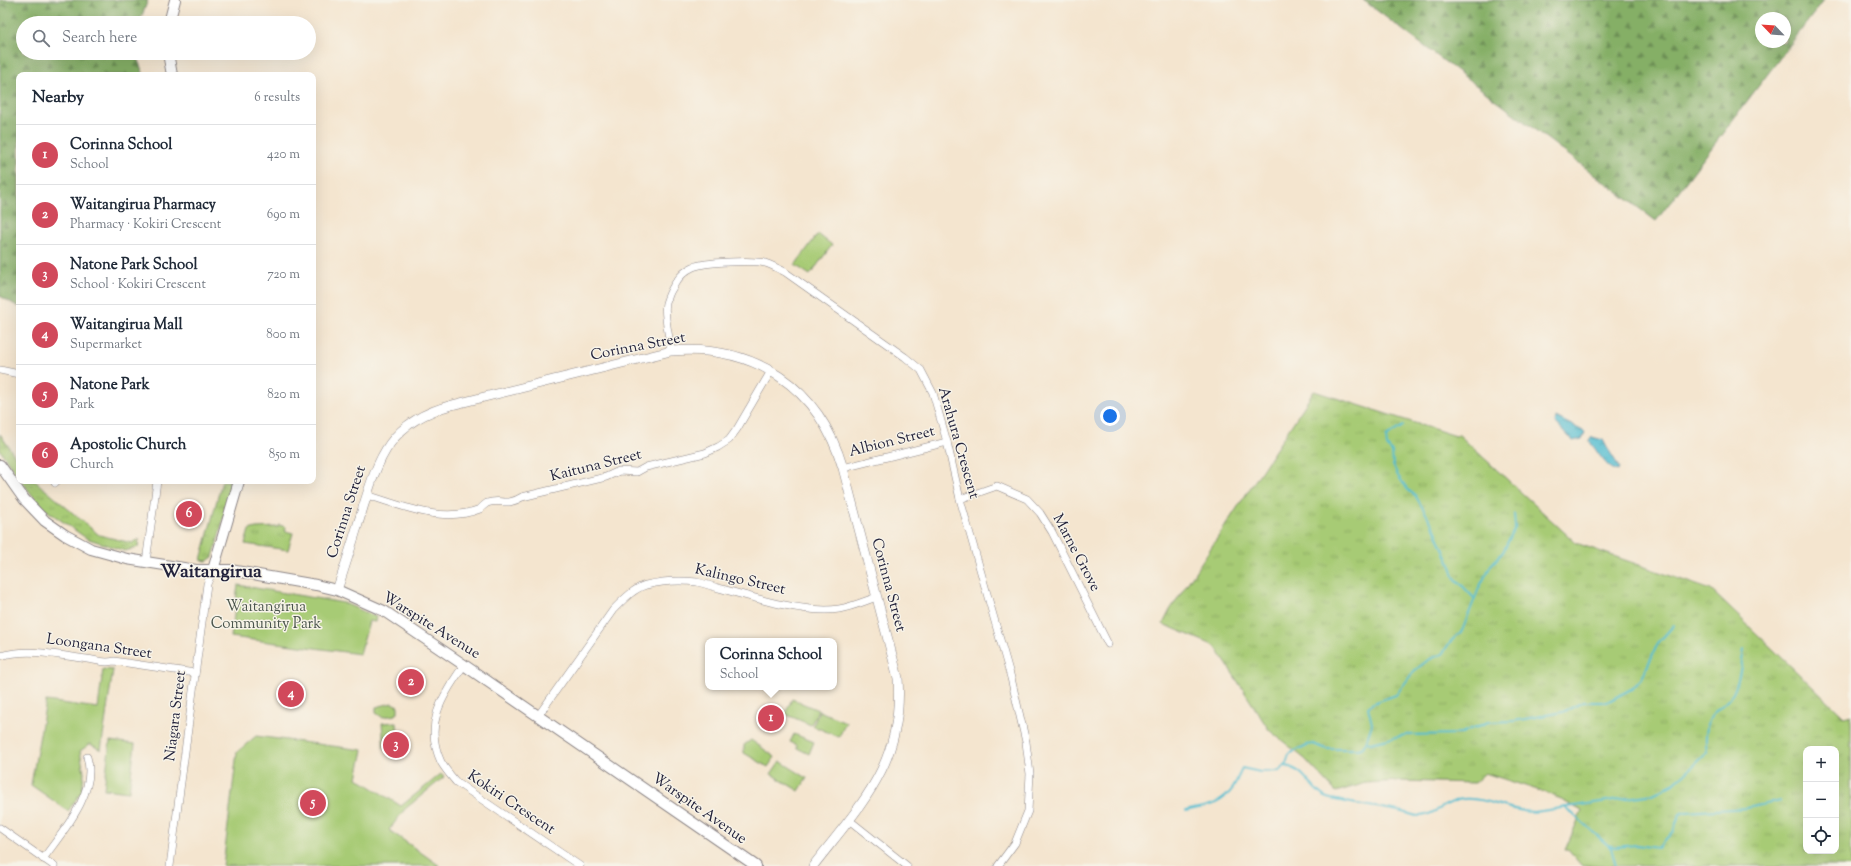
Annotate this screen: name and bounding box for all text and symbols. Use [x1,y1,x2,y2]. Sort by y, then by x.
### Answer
north arrow [1755,12,1791,48]
search box [16,16,316,60]
icon: search [30,27,52,49]
text: Search here [62,28,137,49]
text: Nearby [32,86,84,110]
text: 6 results [254,89,300,107]
text: Corinna School [70,135,172,156]
text: 1 [43,146,47,164]
text: 420 m [267,146,300,164]
text: School [70,156,109,174]
text: Waitangirua Pharmacy [70,195,216,216]
text: 2 [42,206,48,224]
text: 690 m [267,206,300,224]
text: Pharmacy · Kokiri Crescent [70,216,221,234]
text: Natone Park School [70,255,198,276]
text: 3 [42,266,48,284]
text: 720 m [267,266,300,284]
text: School · Kokiri Crescent [70,276,206,294]
text: Waitangirua Mall [70,315,183,336]
text: 4 [42,326,48,344]
text: 800 m [266,326,300,344]
street label: Corinna Street [589,328,687,366]
text: Supermarket [70,336,142,354]
text: Natone Park [70,375,150,396]
street label: Arahura Crescent [932,385,984,501]
text: 5 [43,386,47,404]
text: 820 m [267,386,300,404]
text: Park [70,396,95,414]
your location [1100,406,1120,426]
street label: Albion Street [847,421,937,463]
text: Apostolic Church [70,435,187,456]
street label: Kaituna Street [548,445,644,487]
text: 6 [42,446,48,464]
text: 850 m [269,446,300,464]
text: Church [70,456,114,474]
street label: Corinna Street [322,463,372,561]
pin: 6 [176,499,202,529]
street label: Marne Grove [1047,511,1105,595]
street label: Corinna Street [865,536,911,634]
district label: Waitangirua [160,559,262,586]
street label: Kalingo Street [693,559,787,601]
street label: Warspite Avenue [378,587,484,665]
park label: Waitangirua Community Park [211,597,321,635]
street label: Loongana Street [45,629,153,665]
popup [705,638,837,690]
text: Corinna School [720,645,822,666]
text: School [720,666,759,684]
pin: 2 [398,667,424,697]
street label: Niagara Street [160,669,192,763]
pin: 4 [278,679,304,709]
pin: 1 [758,703,784,733]
pin: 3 [383,730,409,760]
map controls [1803,746,1839,854]
button: + [1803,746,1839,782]
street label: Kokiri Crescent [463,766,559,840]
street label: Warspite Avenue [647,768,751,850]
button: − [1803,782,1839,818]
pin: 5 [300,788,326,818]
button: locate [1803,818,1839,854]

